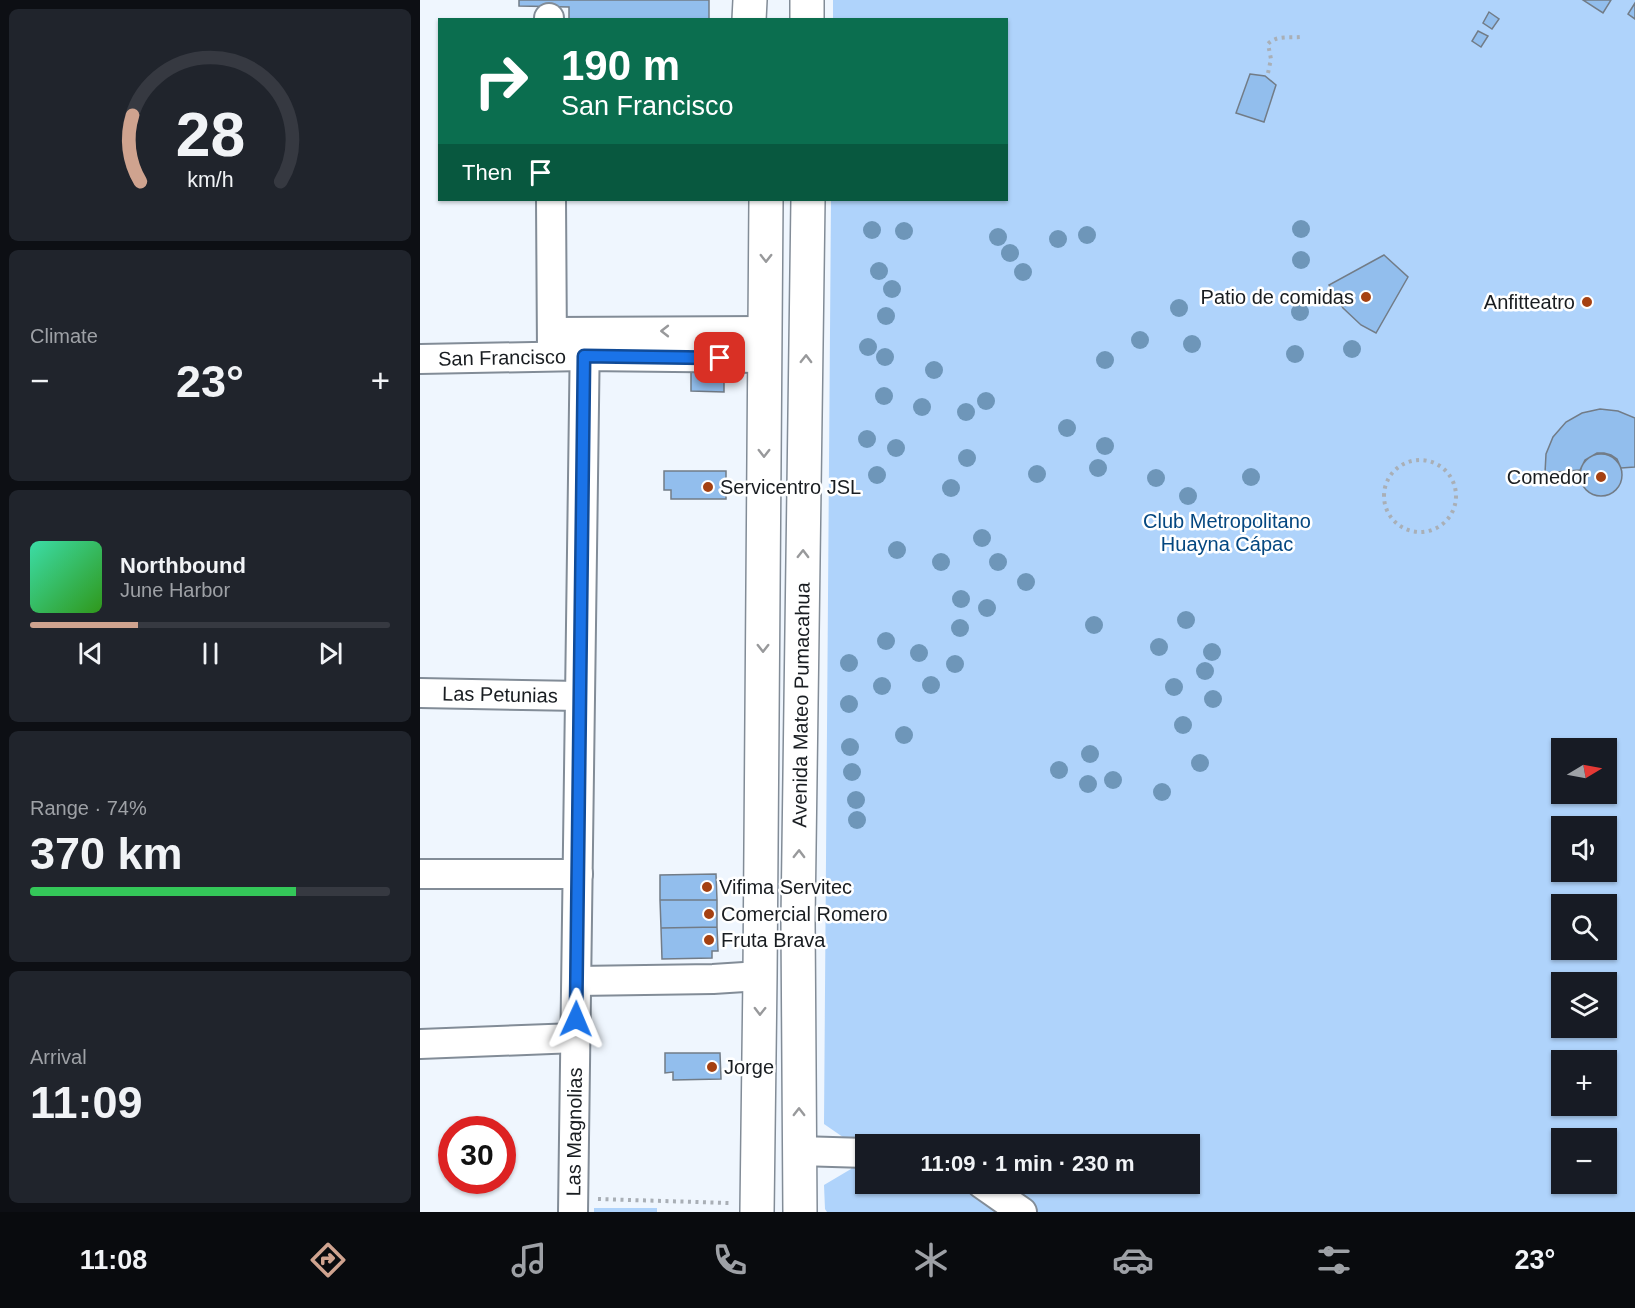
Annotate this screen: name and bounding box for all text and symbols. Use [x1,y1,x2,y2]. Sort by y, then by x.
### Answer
icon: right [462,42,540,120]
text: 190 m [561,42,680,89]
text: San Francisco [561,91,734,121]
text: 28 [175,100,245,169]
icon: arrive [524,156,557,189]
text: Then [462,160,512,185]
text: km/h [187,168,233,192]
one-way arrow [760,253,772,262]
place label: Patio de comidas [1201,286,1354,308]
marker: Patio de comidas [1359,290,1373,304]
place label: Anfitteatro [1484,291,1575,313]
marker: Anfitteatro [1580,295,1594,309]
text: Climate [30,325,98,347]
one-way arrow [660,325,669,337]
pin [694,332,745,383]
icon: arrive [703,341,736,374]
street label: San Francisco [438,345,566,370]
one-way arrow [800,354,812,363]
text: 23° [176,356,244,407]
text: − [30,362,49,399]
text: + [371,362,390,399]
one-way arrow [758,448,770,457]
place label: Comedor [1507,466,1589,488]
marker: Comedor [1594,470,1608,484]
place label: Servicentro JSL [720,476,861,498]
marker: Servicentro JSL [701,480,715,494]
park label: Club Metropolitano Huayna Cápac [1143,510,1311,555]
one-way arrow [797,549,809,558]
text: Northbound [120,553,246,578]
text: June Harbor [120,579,230,601]
street label: Avenida Mateo Pumacahua [788,581,814,828]
icon: previous [74,637,107,670]
icon: pause [194,637,227,670]
icon: next [314,637,347,670]
one-way arrow [757,643,769,652]
street label: Las Petunias [442,682,558,707]
north arrow [1551,738,1617,804]
map controls [1551,738,1617,1194]
text: Range · 74% [30,797,147,819]
button: sound [1551,816,1617,882]
text: 370 km [30,828,183,879]
one-way arrow [793,849,805,858]
place label: Vifima Servitec [719,876,852,898]
marker: Vifima Servitec [700,880,714,894]
button: search [1551,894,1617,960]
place label: Comercial Romero [721,903,888,925]
marker: Comercial Romero [702,907,716,921]
place label: Fruta Brava [721,929,826,951]
marker: Fruta Brava [702,933,716,947]
button: layers [1551,972,1617,1038]
position arrow [544,987,608,1051]
one-way arrow [753,1006,766,1015]
text: Arrival [30,1046,87,1068]
button: + [1551,1050,1617,1116]
place label: Jorge [724,1056,774,1078]
marker: Jorge [705,1060,719,1074]
street label: Las Magnolias [562,1067,586,1197]
text: 11:09 [30,1077,143,1128]
one-way arrow [793,1107,805,1116]
speed limit sign: 30 [438,1116,516,1194]
button: − [1551,1128,1617,1194]
text: 11:09 · 1 min · 230 m [921,1151,1135,1176]
icon: directions [307,1239,349,1281]
icon: music [508,1239,550,1281]
icon: phone [709,1239,751,1281]
icon: climate [910,1239,952,1281]
icon: car [1112,1239,1154,1281]
icon: filters [1313,1239,1355,1281]
text: 11:08 [80,1245,147,1275]
text: 23° [1514,1245,1555,1275]

